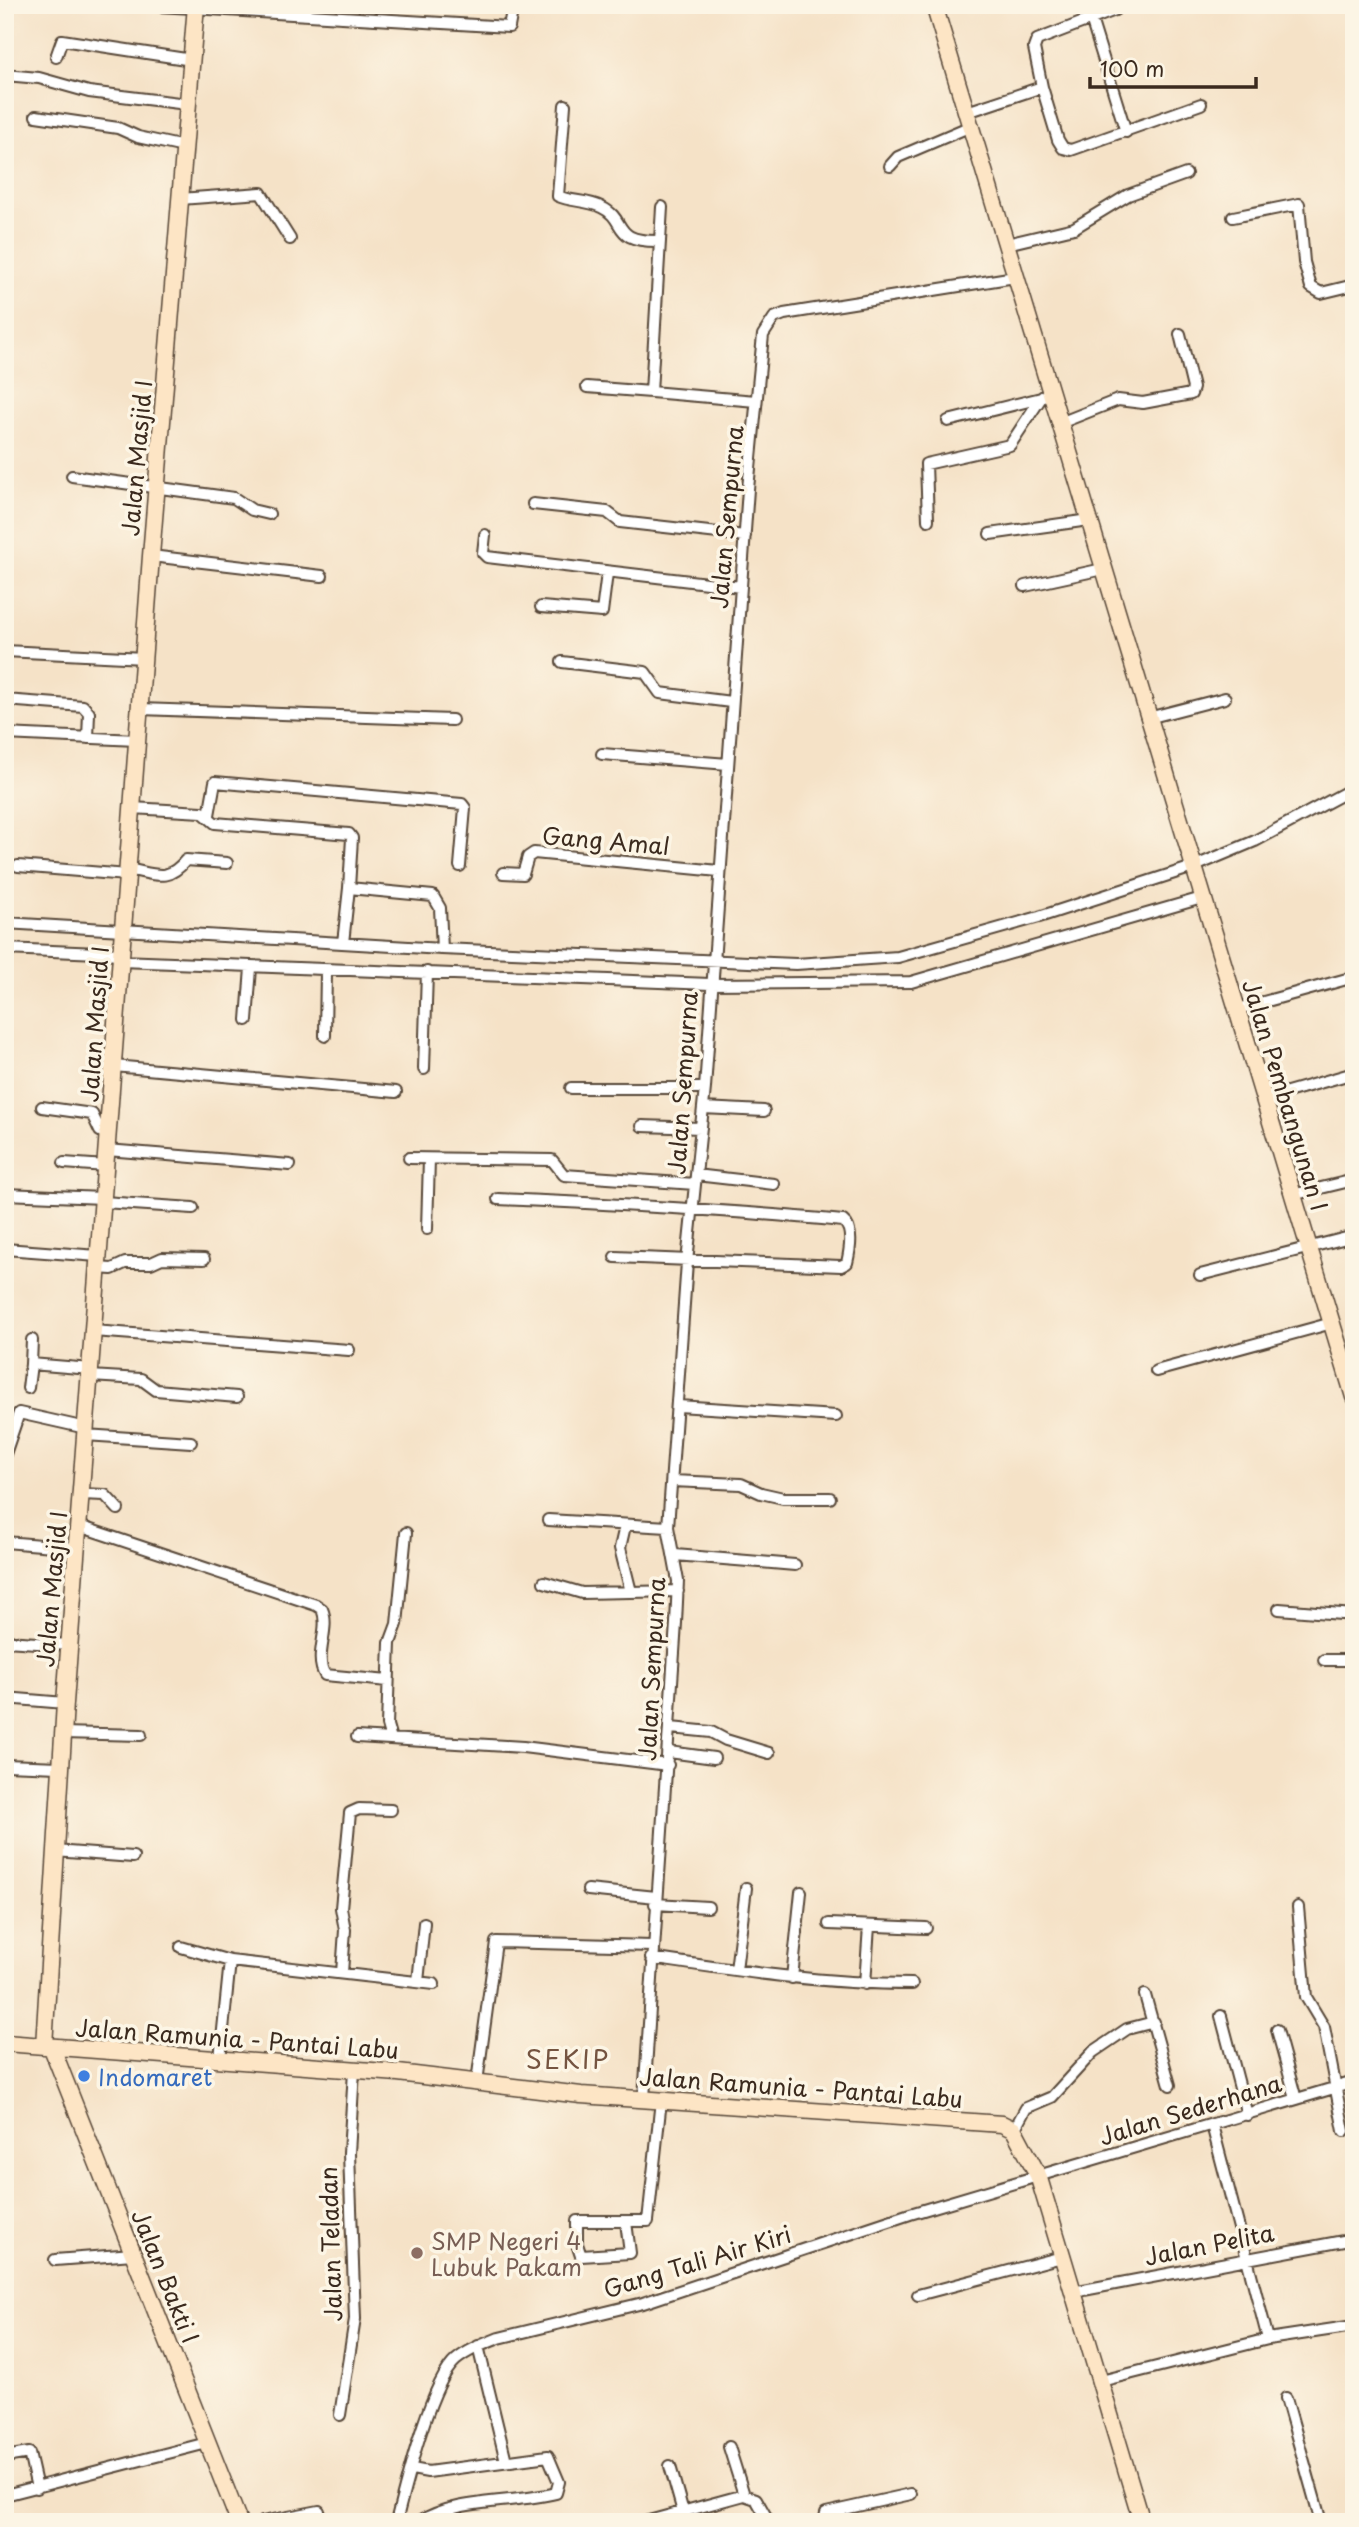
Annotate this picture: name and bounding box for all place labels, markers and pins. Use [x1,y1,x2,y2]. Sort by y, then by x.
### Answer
place label: Indomaret [98,2059,212,2094]
marker: Indomaret [76,2068,92,2084]
place label: SMP Negeri 4 Lubuk Pakam [431,2223,582,2284]
marker: SMP Negeri 4 Lubuk Pakam [409,2245,425,2261]

